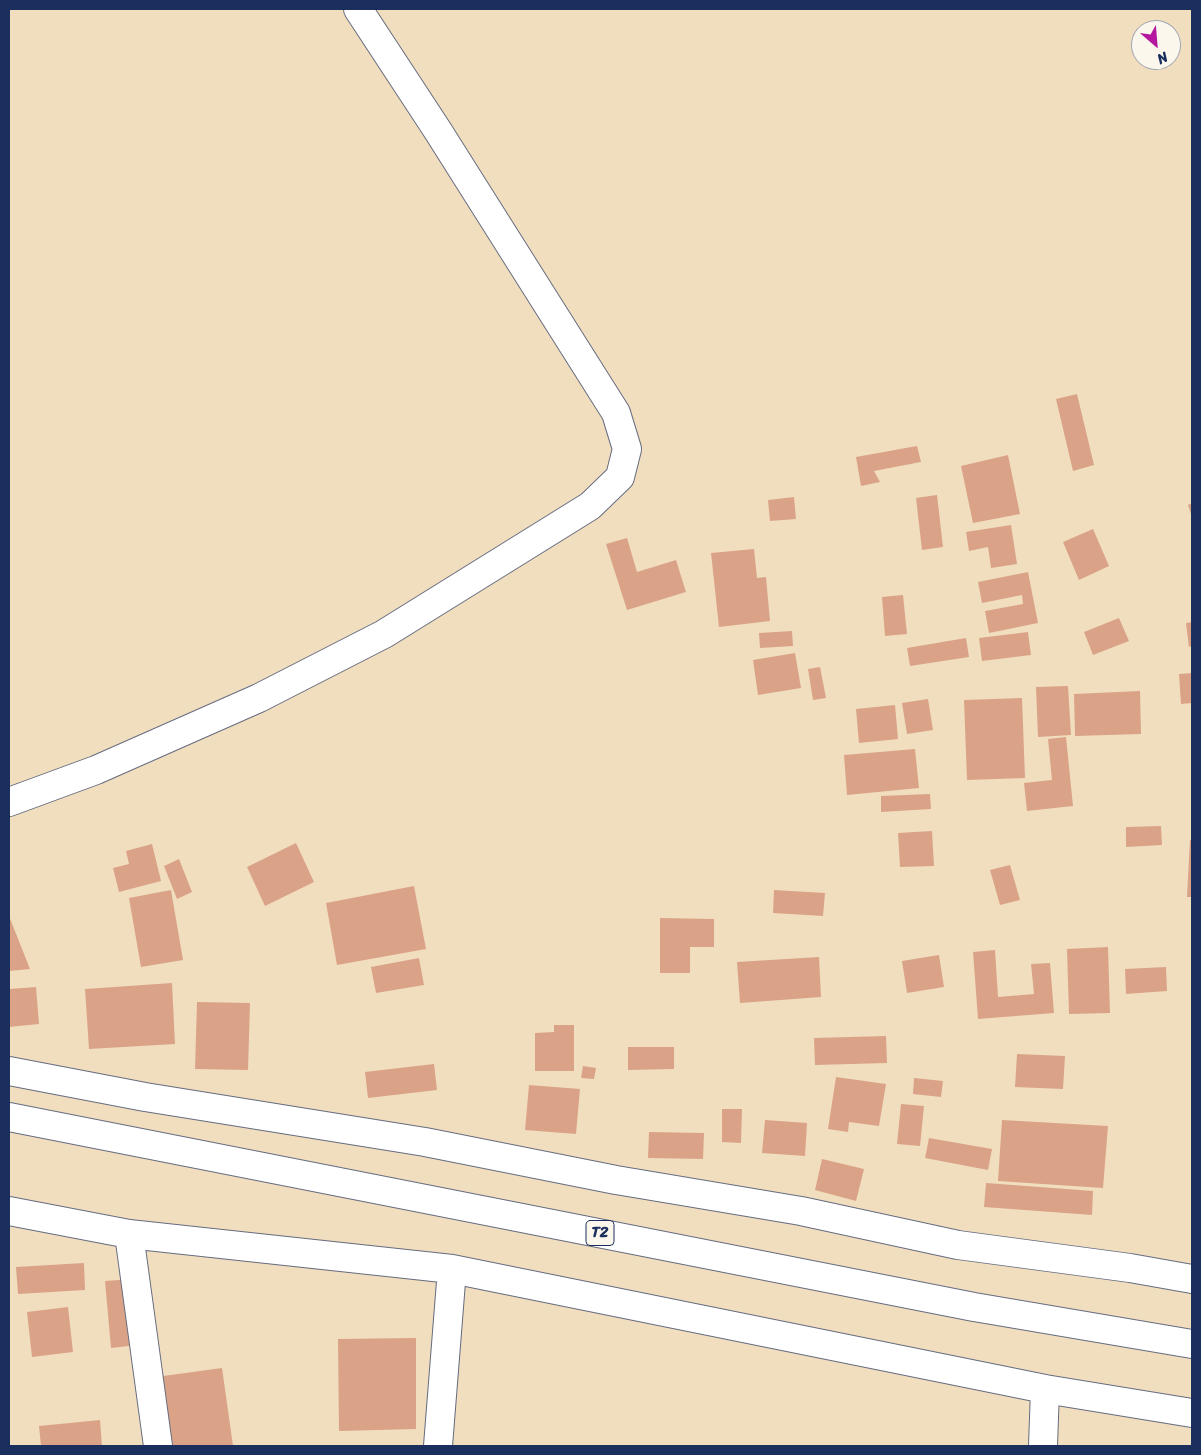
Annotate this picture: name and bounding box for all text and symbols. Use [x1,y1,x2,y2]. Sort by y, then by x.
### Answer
north arrow [1131,20,1181,70]
text: N [1153,45,1173,71]
road number: T2 [586,1220,614,1246]

